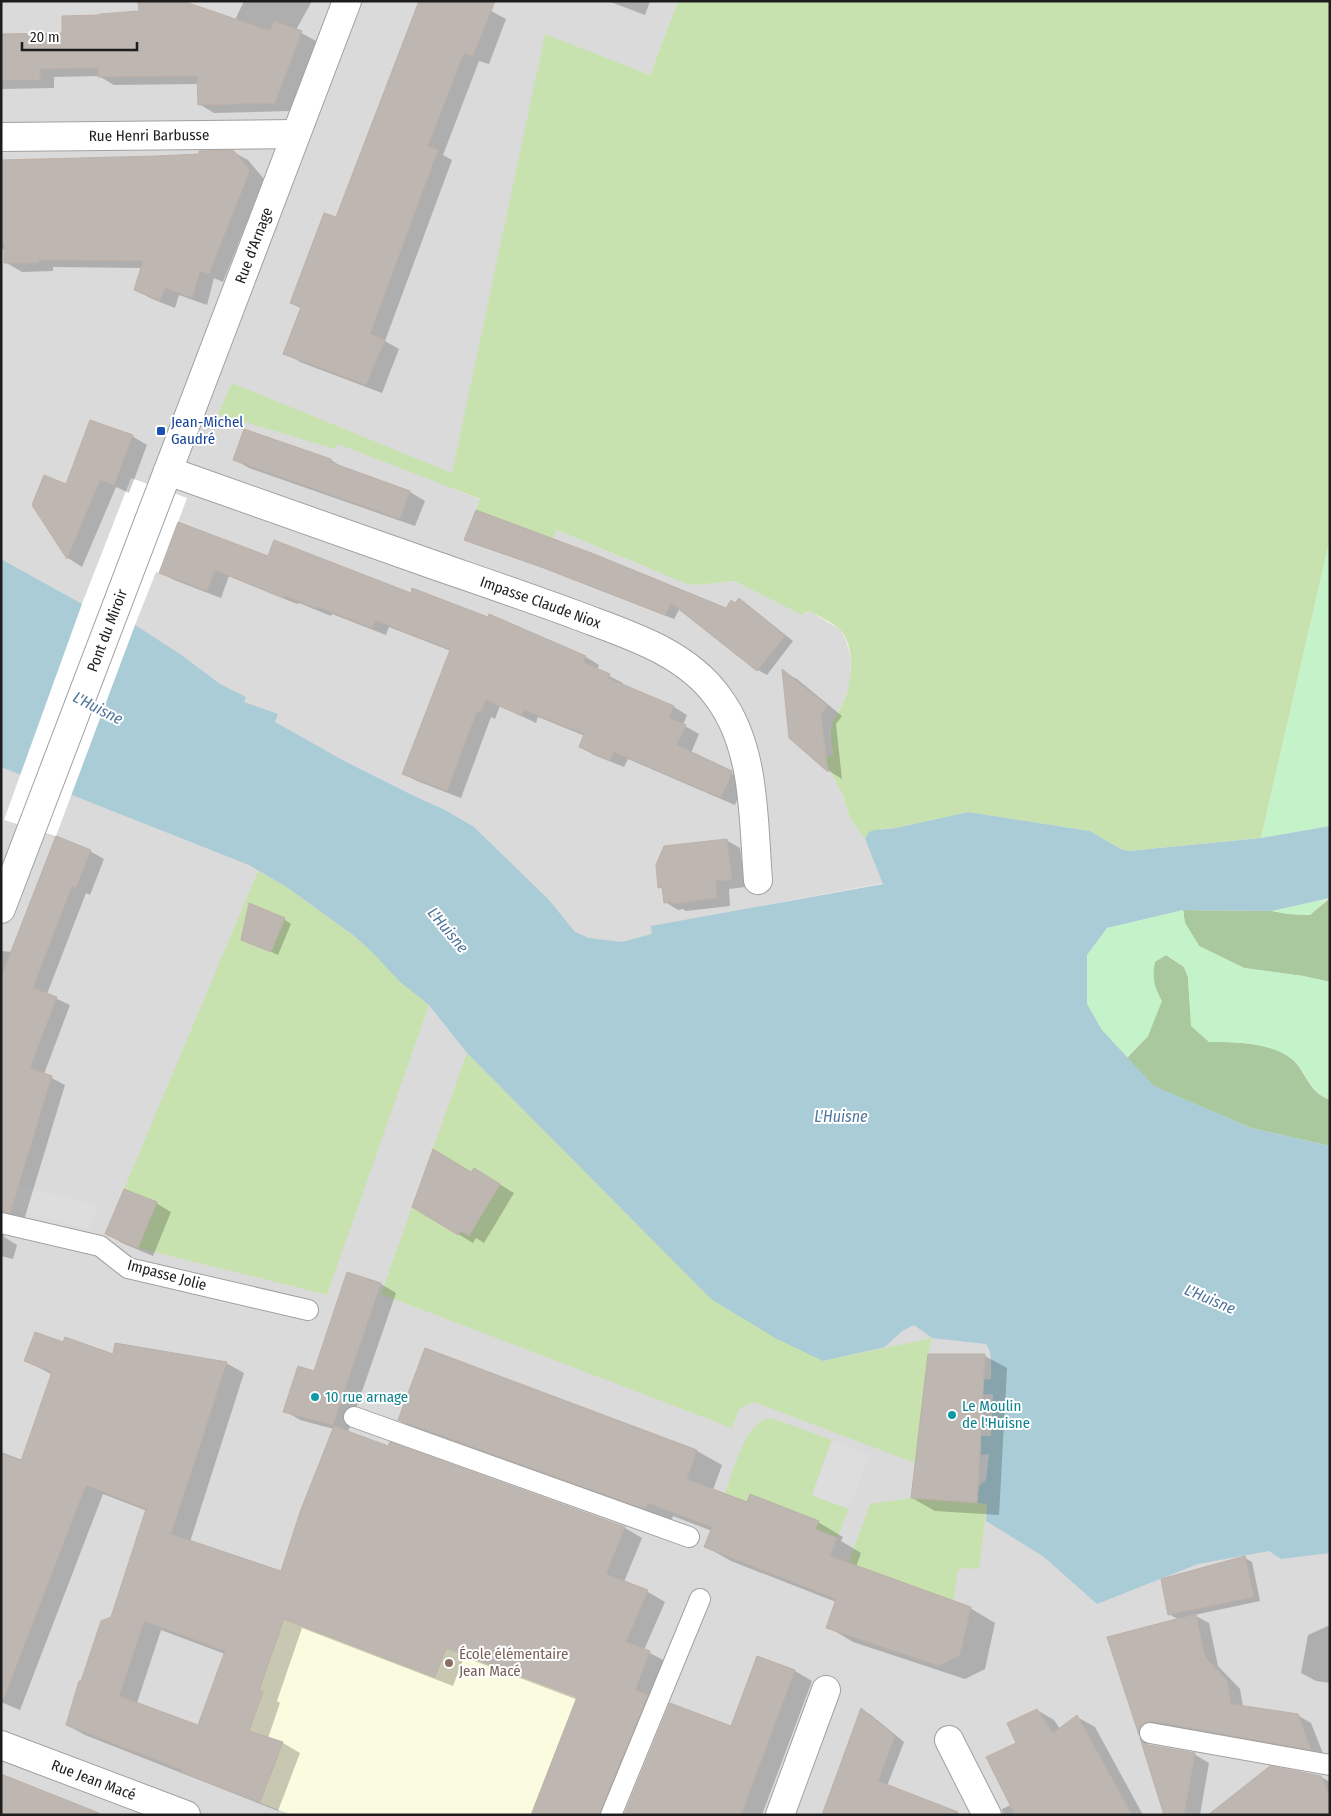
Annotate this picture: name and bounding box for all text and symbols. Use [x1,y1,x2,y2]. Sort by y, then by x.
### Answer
scale bar [22,20,138,52]
text: 20 m [30,28,60,46]
street label: Rue Henri Barbusse [89,126,209,145]
street label: Rue d'Arnage [231,205,276,286]
place label: Jean-Michel Gaudré [171,413,243,448]
marker: Jean-Michel Gaudré [155,425,167,437]
street label: Impasse Claude Niox [478,573,604,632]
street label: Pont du Miroir [83,586,131,675]
water label: L'Huisne [70,687,126,729]
water label: L'Huisne [424,903,473,957]
water label: L'Huisne [814,1107,868,1126]
street label: Impasse Jolie [125,1256,209,1294]
water label: L'Huisne [1182,1280,1239,1318]
place label: 10 rue arnage [325,1388,408,1406]
marker: 10 rue arnage [309,1391,321,1403]
place label: Le Moulin de l'Huisne [962,1397,1030,1432]
marker: Le Moulin de l'Huisne [946,1409,958,1421]
place label: École élémentaire Jean Macé [459,1645,568,1680]
marker: École élémentaire Jean Macé [443,1657,455,1669]
street label: Rue Jean Macé [49,1756,138,1804]

